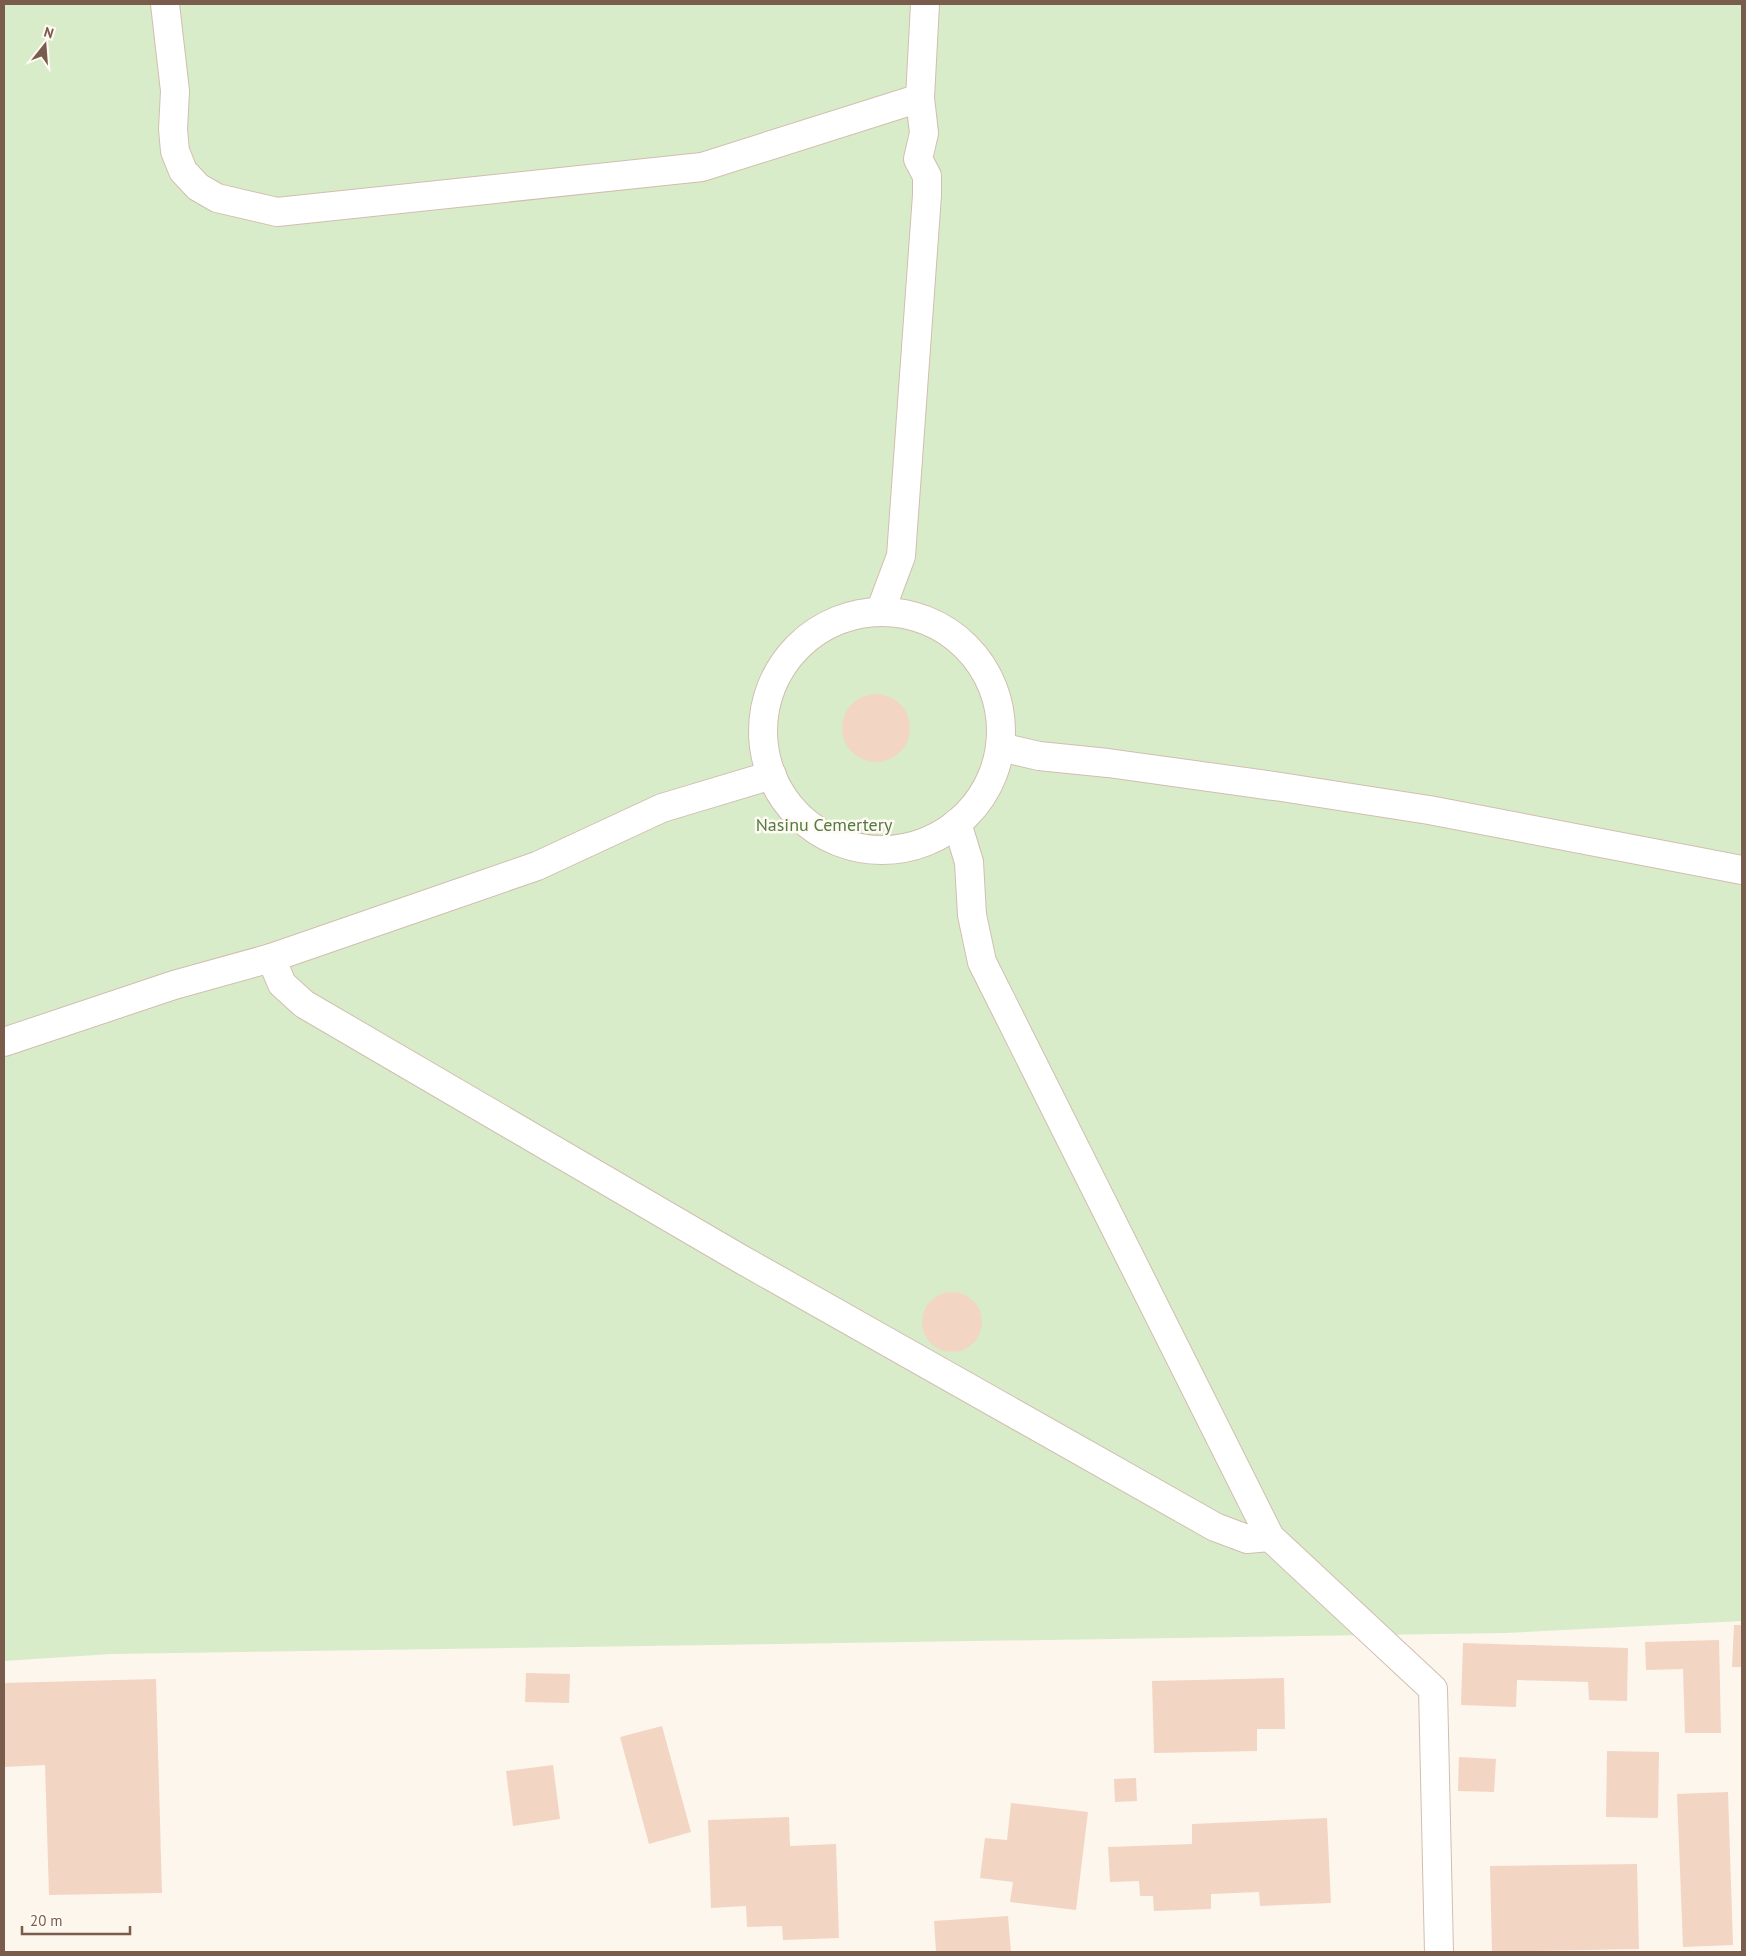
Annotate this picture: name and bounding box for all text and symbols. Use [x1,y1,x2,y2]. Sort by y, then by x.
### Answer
north arrow [20,20,70,70]
text: N [42,23,56,43]
park label: Nasinu Cemertery [756,813,893,836]
scale bar [22,1904,130,1936]
text: 20 m [30,1911,63,1930]

